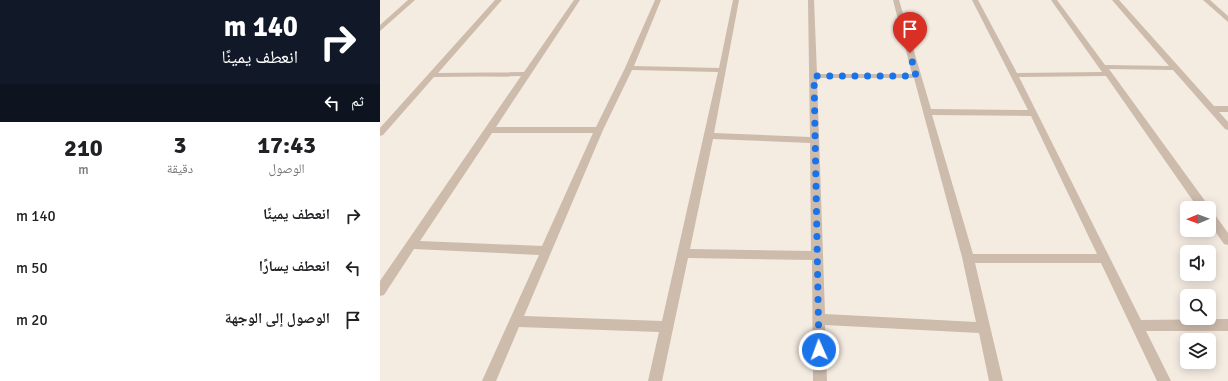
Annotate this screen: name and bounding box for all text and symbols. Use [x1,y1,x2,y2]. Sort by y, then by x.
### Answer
text: 140 m [224,10,298,44]
pin [893,12,927,53]
icon: right [312,16,364,68]
icon: arrive [899,18,921,40]
text: انعطف يمينًا [221,46,298,68]
icon: left [321,92,343,114]
text: ثم [351,92,364,110]
text: 3 [174,130,186,160]
text: 17:43 [257,130,316,160]
text: 210 [64,133,103,163]
text: دقيقة [167,161,193,177]
text: الوصول [269,161,305,177]
text: m [78,162,89,178]
north arrow [1180,201,1216,237]
map controls [1180,201,1216,369]
text: انعطف يمينًا [263,205,330,223]
icon: right [342,205,364,227]
text: 140 m [16,207,56,225]
button: sound [1180,245,1216,281]
text: انعطف يسارًا [259,257,330,275]
icon: left [342,257,364,279]
text: 50 m [16,259,47,277]
button: search [1180,289,1216,325]
text: الوصول إلى الوجهة [225,309,330,327]
icon: arrive [342,309,364,331]
text: 20 m [16,311,47,329]
position arrow [798,329,840,371]
button: layers [1180,333,1216,369]

